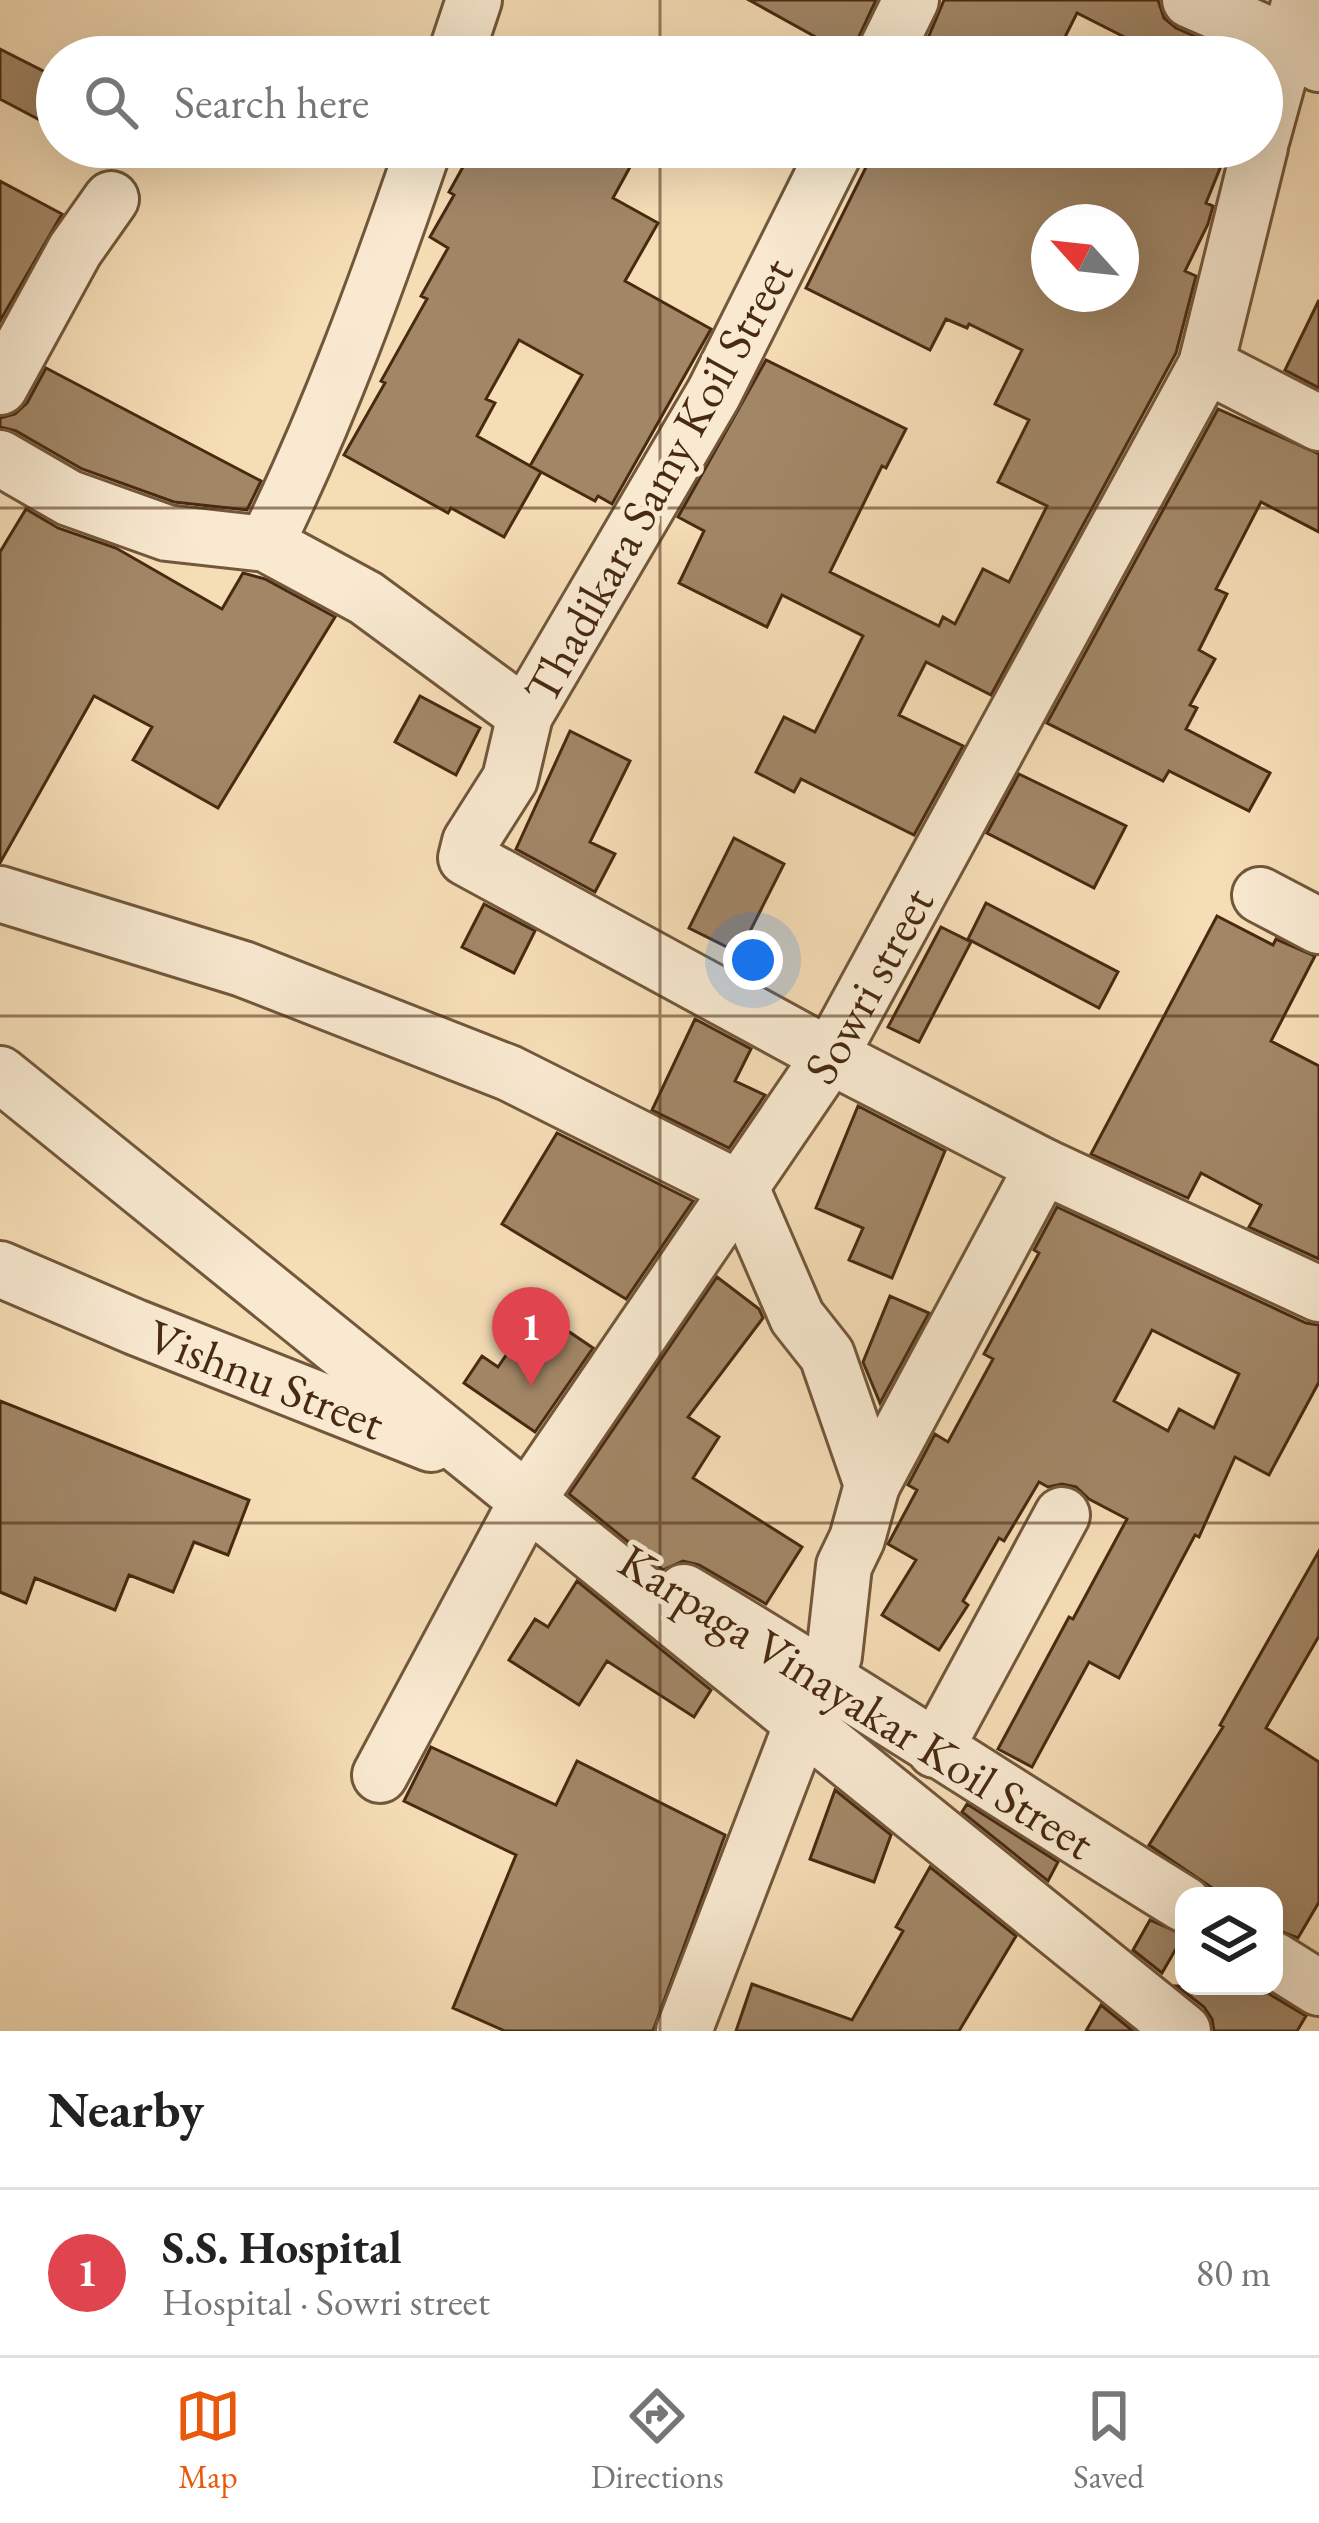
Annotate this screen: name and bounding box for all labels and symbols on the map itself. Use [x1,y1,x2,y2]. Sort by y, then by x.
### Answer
north arrow [1031,204,1139,312]
street label: Thadikara Samy Koil Street [509,246,807,714]
street label: Sowri street [789,876,947,1095]
your location [723,930,783,990]
pin: 1 [492,1287,570,1386]
street label: Vishnu Street [139,1304,393,1453]
street label: Karpaga Vinayakar Koil Street [608,1529,1106,1873]

